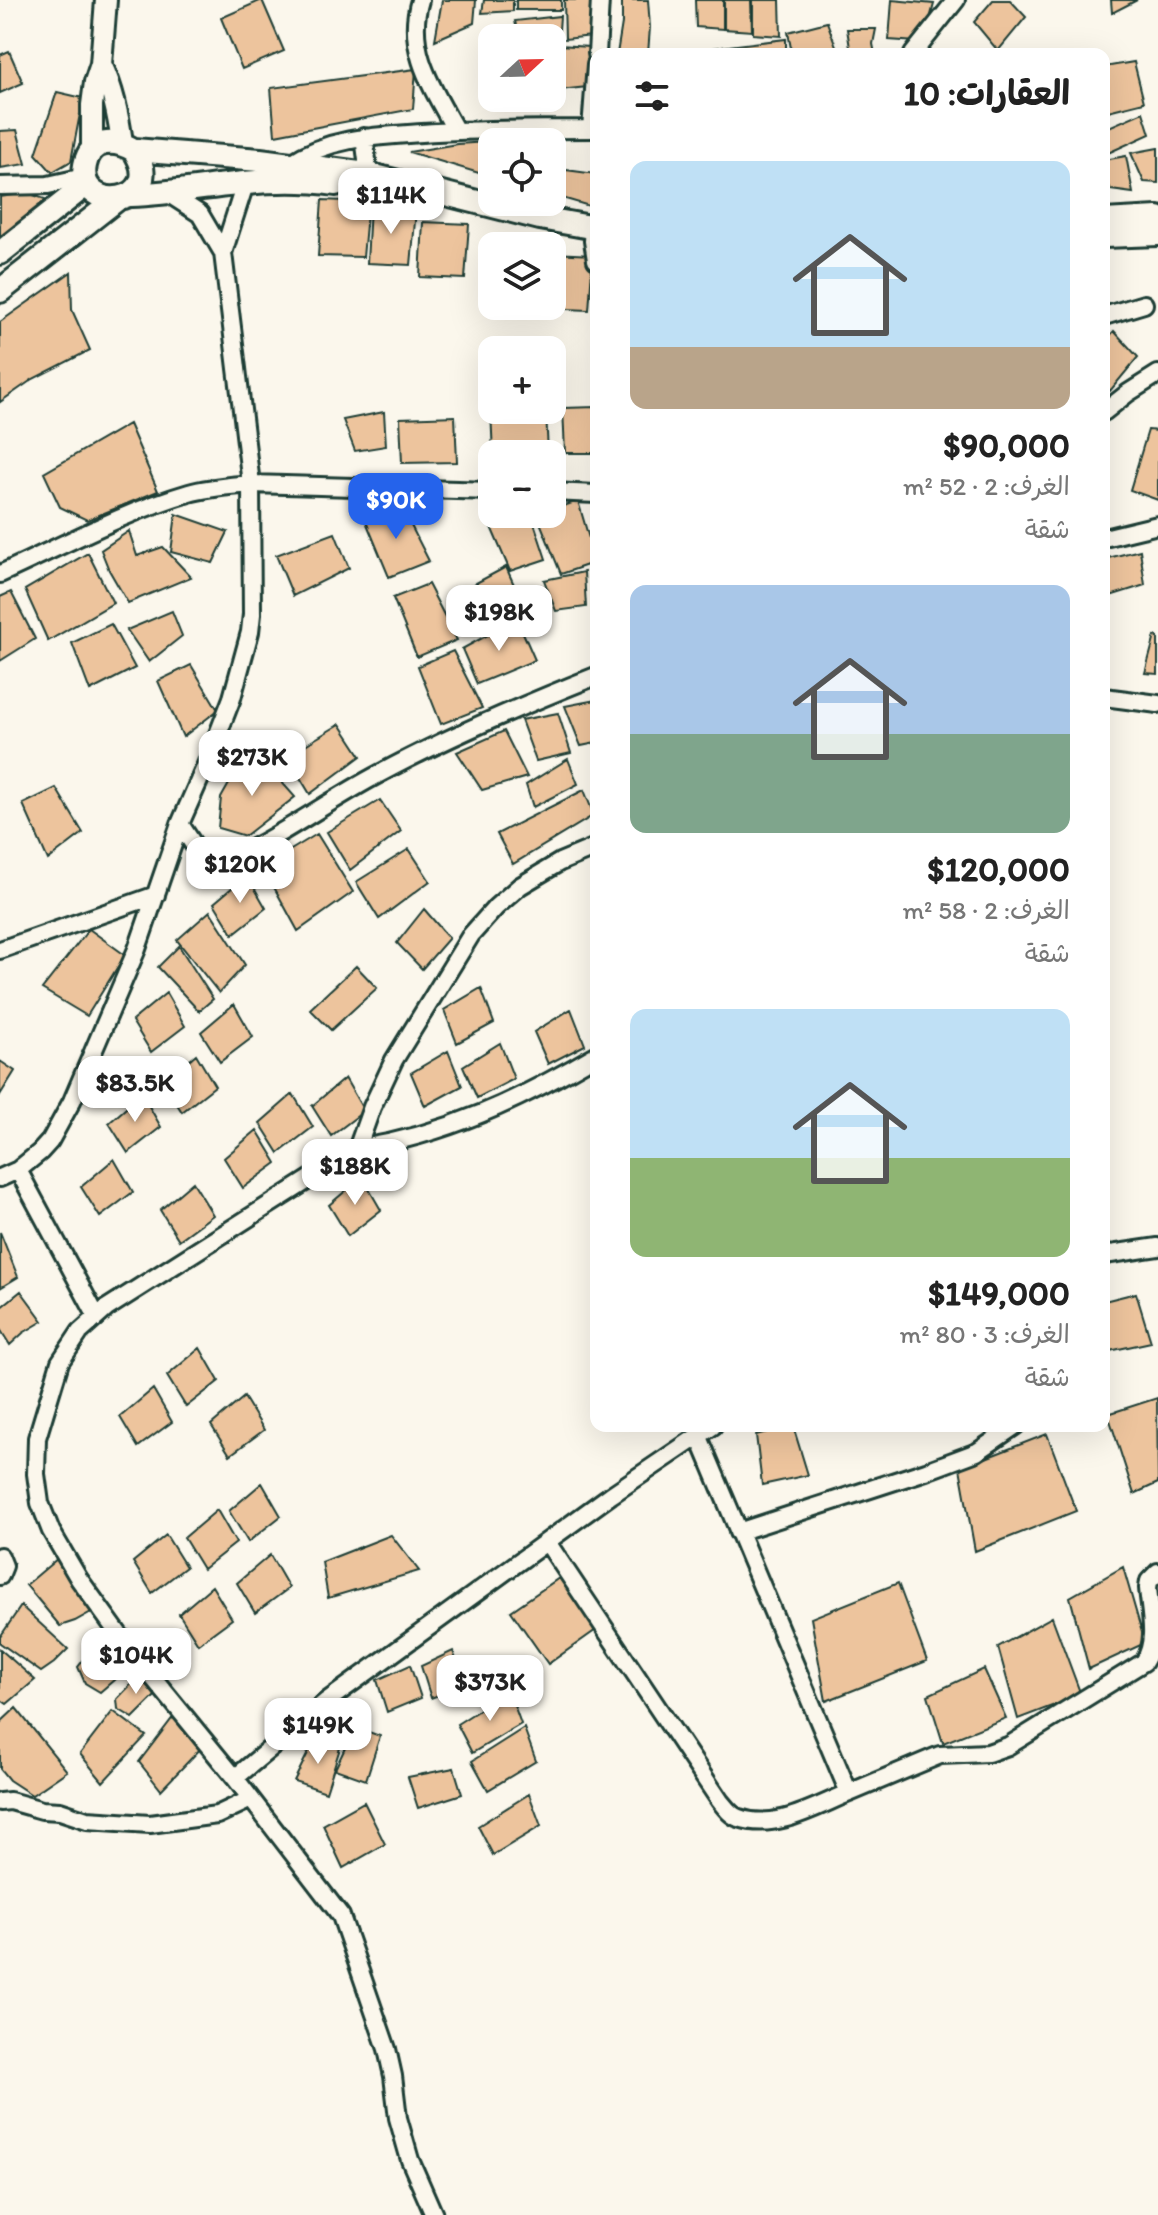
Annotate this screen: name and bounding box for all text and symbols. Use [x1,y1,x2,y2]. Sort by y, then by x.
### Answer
north arrow [478,24,566,112]
map controls [478,24,566,528]
text: العقارات: 10 [903,73,1070,114]
icon: filters [630,74,674,118]
button: locate [478,128,566,216]
pin: $114K [335,168,447,236]
text: $114K [356,178,426,210]
icon: home [778,213,922,357]
button: layers [478,232,566,320]
button: + [478,336,566,424]
text: $90,000 [943,425,1070,466]
button: − [478,440,566,528]
text: الغرف: 2 · 52 m² [903,470,1070,502]
pin: $90K [349,473,443,541]
text: $90K [366,483,426,515]
text: شقة [1025,513,1070,545]
pin: $198K [443,585,555,653]
text: $198K [464,595,534,627]
icon: home [778,637,922,781]
pin: $273K [196,730,308,798]
text: $273K [217,740,287,772]
pin: $120K [184,837,296,905]
text: $120K [204,847,276,879]
text: $120,000 [927,849,1070,890]
text: الغرف: 2 · 58 m² [902,894,1070,926]
text: شقة [1025,937,1070,969]
pin: $83.5K [70,1056,200,1124]
icon: home [778,1061,922,1205]
text: $83.5K [96,1066,174,1098]
pin: $188K [299,1139,411,1207]
text: $188K [320,1149,390,1181]
text: $149,000 [928,1273,1070,1314]
text: الغرف: 3 · 80 m² [900,1318,1070,1350]
text: شقة [1025,1361,1070,1393]
pin: $104K [80,1628,192,1696]
text: $104K [99,1638,173,1670]
pin: $373K [434,1655,546,1723]
text: $373K [454,1665,526,1697]
pin: $149K [262,1698,374,1766]
text: $149K [282,1708,354,1740]

